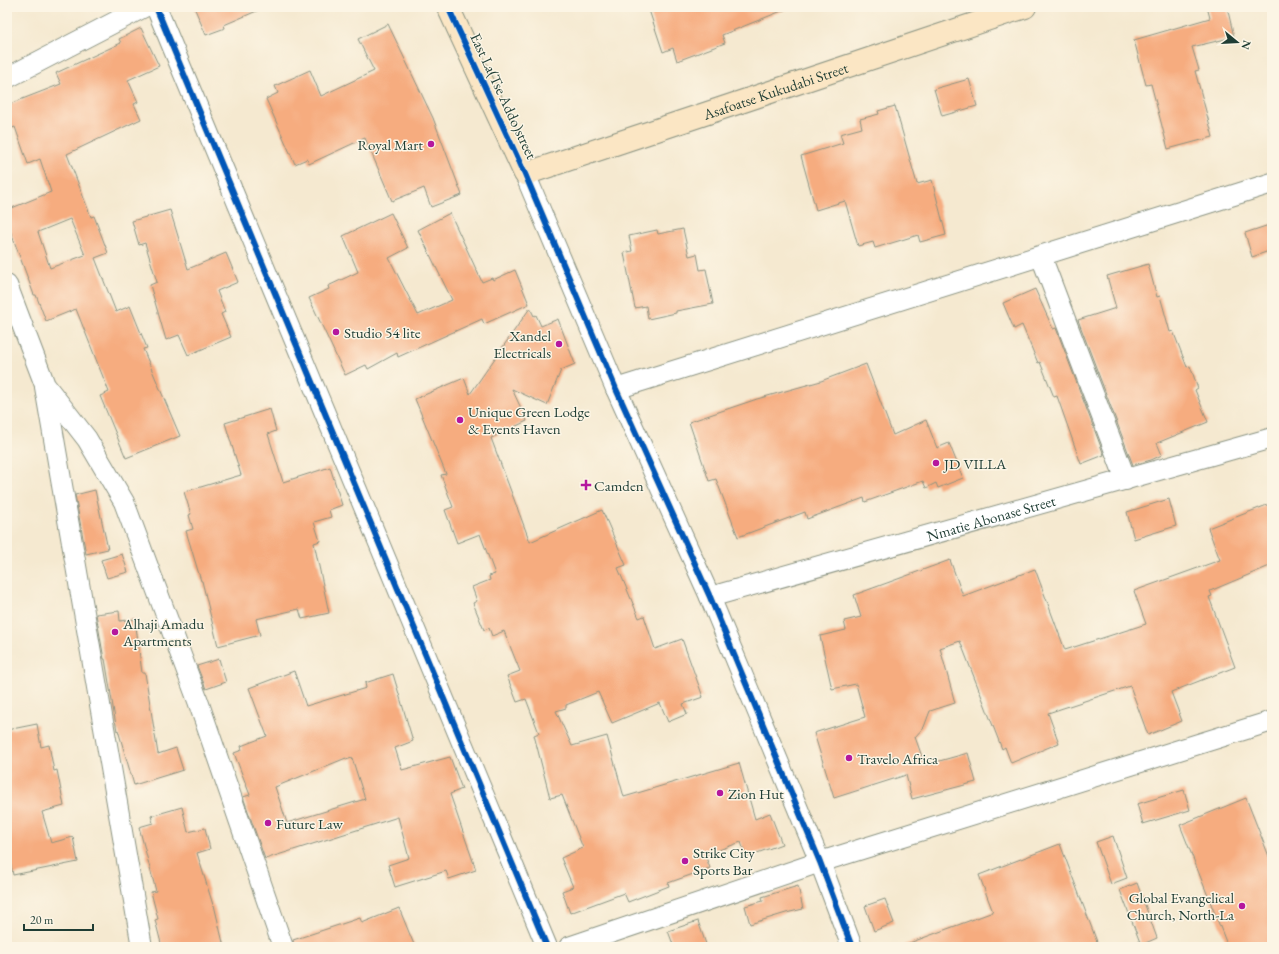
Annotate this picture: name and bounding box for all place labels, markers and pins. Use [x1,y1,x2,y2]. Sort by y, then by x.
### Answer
place label: Royal Mart [357,135,423,154]
marker: Royal Mart [426,139,436,149]
place label: Studio 54 lite [344,323,421,342]
place label: Xandel Electricals [493,326,551,362]
marker: Studio 54 lite [331,327,341,337]
marker: Xandel Electricals [554,339,564,349]
place label: Unique Green Lodge & Events Haven [468,402,590,438]
marker: Unique Green Lodge & Events Haven [455,415,465,425]
place label: JD VILLA [942,454,1007,473]
marker: JD VILLA [931,458,941,468]
place label: Camden [594,476,644,495]
marker: Camden [581,480,591,490]
place label: Alhaji Amadu Apartments [122,614,204,650]
marker: Alhaji Amadu Apartments [110,627,120,637]
place label: Travelo Africa [857,749,938,768]
marker: Travelo Africa [844,753,854,763]
place label: Zion Hut [728,784,784,803]
marker: Zion Hut [715,788,725,798]
place label: Future Law [276,814,344,833]
marker: Future Law [263,818,273,828]
place label: Strike City Sports Bar [693,843,755,879]
marker: Strike City Sports Bar [680,856,690,866]
place label: Global Evangelical Church, North-La [1127,888,1234,924]
marker: Global Evangelical Church, North-La [1237,901,1247,911]

